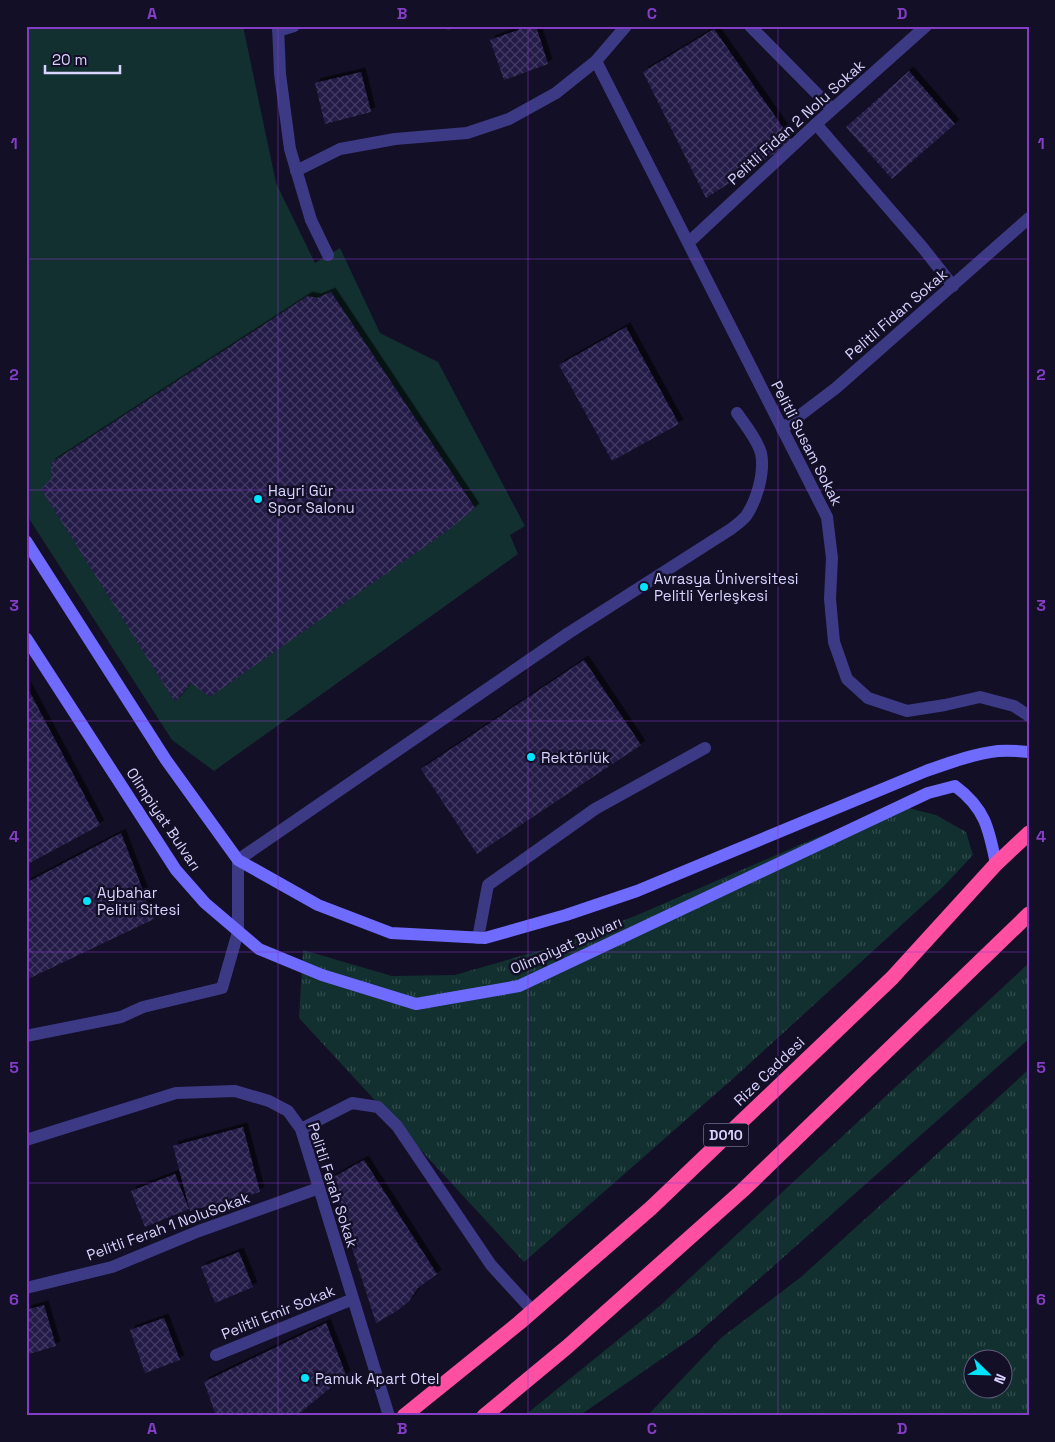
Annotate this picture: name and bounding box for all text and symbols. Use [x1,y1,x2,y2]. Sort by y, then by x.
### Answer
text: A [147,3,157,24]
text: B [397,3,407,24]
text: C [647,3,657,24]
text: D [897,3,907,24]
scale bar [45,42,120,74]
text: 20 m [52,50,87,69]
street label: Pelitli Fidan 2 Nolu Sokak [723,55,869,189]
text: 1 [10,133,18,154]
text: 1 [1037,133,1045,154]
street label: Pelitli Fidan Sokak [841,264,951,364]
text: 2 [9,364,19,385]
text: 2 [1036,364,1046,385]
street label: Pelitli Susam Sokak [767,377,847,509]
place label: Hayri Gür Spor Salonu [268,481,355,517]
marker: Hayri Gür Spor Salonu [252,493,264,505]
place label: Avrasya Üniversitesi Pelitli Yerleşkesi [654,569,799,605]
marker: Avrasya Üniversitesi Pelitli Yerleşkesi [638,581,650,593]
text: 3 [9,595,19,616]
text: 3 [1036,595,1046,616]
place label: Rektörlük [541,748,610,767]
marker: Rektörlük [525,751,537,763]
street label: Olimpiyat Bulvarı [122,764,206,874]
text: 4 [9,826,19,847]
text: 4 [1036,826,1046,847]
place label: Aybahar Pelitli Sitesi [97,883,180,919]
marker: Aybahar Pelitli Sitesi [81,895,93,907]
street label: Olimpiyat Bulvarı [507,912,625,978]
street label: Rize Caddesi [730,1032,808,1110]
text: 5 [9,1057,19,1078]
text: 5 [1036,1057,1046,1078]
street label: Pelitli Ferah Sokak [304,1120,362,1250]
road number: D010 [704,1124,748,1146]
street label: Pelitli Ferah 1 NoluSokak [84,1188,252,1264]
street label: Pelitli Emir Sokak [218,1281,338,1343]
text: 6 [9,1289,19,1310]
text: 6 [1036,1289,1046,1310]
north arrow [962,1350,1012,1400]
place label: Pamuk Apart Otel [315,1369,440,1388]
text: N [990,1371,1010,1387]
marker: Pamuk Apart Otel [299,1372,311,1384]
text: A [147,1418,157,1439]
text: B [397,1418,407,1439]
text: C [647,1418,657,1439]
text: D [897,1418,907,1439]

